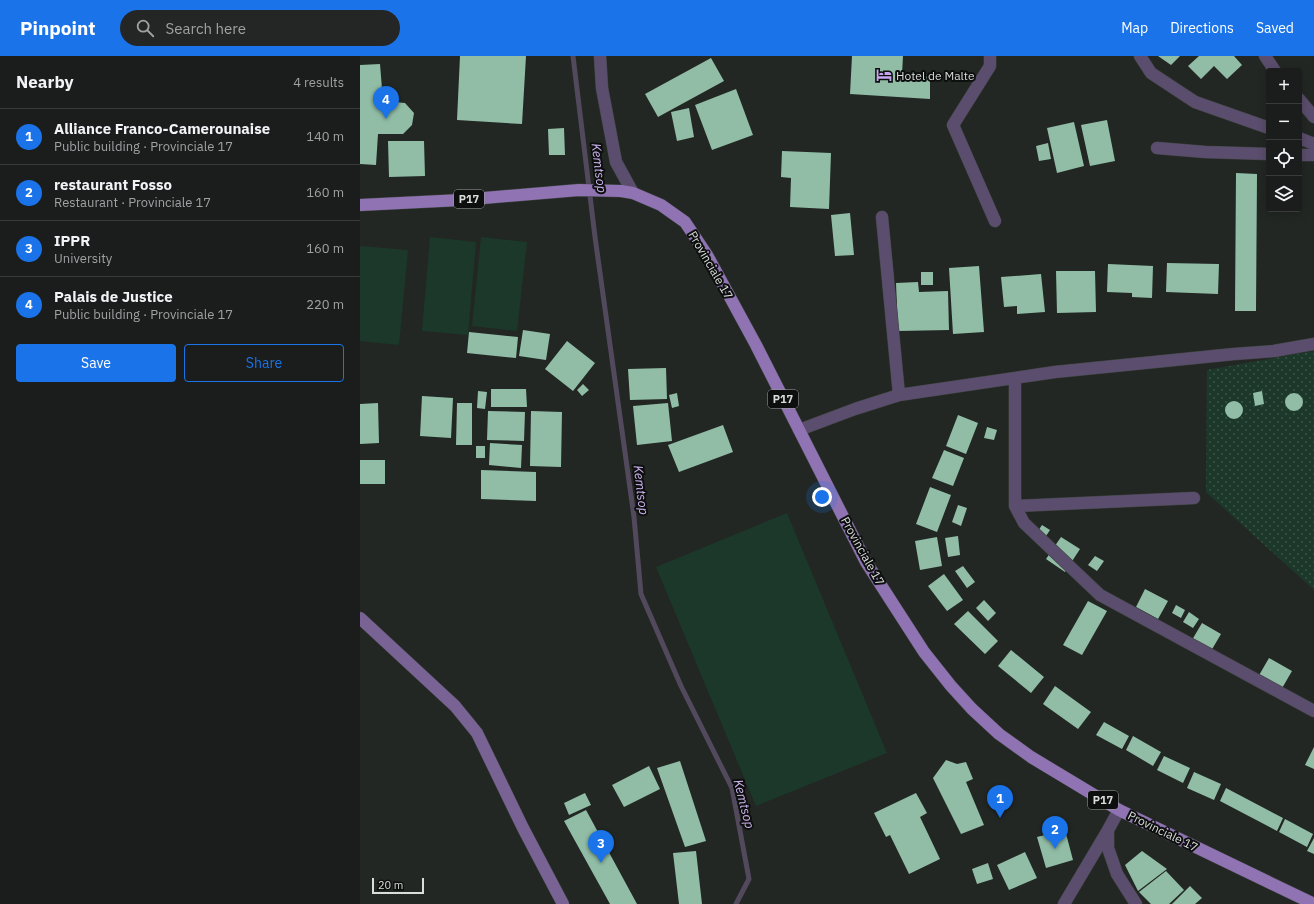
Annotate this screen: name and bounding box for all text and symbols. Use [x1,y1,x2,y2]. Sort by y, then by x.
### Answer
search box [120,10,400,46]
text: Pinpoint [20,16,96,40]
icon: search [134,17,156,39]
text: Search here [166,19,246,38]
text: Map [1121,19,1148,37]
text: Directions [1170,19,1234,37]
text: Saved [1256,19,1294,37]
hotel icon: Hotel de Malte [875,66,893,84]
place label: Hotel de Malte [896,68,975,83]
map controls [1266,68,1302,212]
button: + [1266,68,1302,104]
text: Nearby [16,71,74,93]
text: 4 results [293,74,344,91]
pin: 4 [373,86,399,119]
button: − [1266,104,1302,140]
text: Alliance Franco-Camerounaise [54,119,270,138]
text: 1 [25,128,33,145]
text: 140 m [306,128,344,145]
text: Public building · Provinciale 17 [54,138,233,155]
button: locate [1266,140,1302,176]
water label: Kemtsop [588,142,610,194]
text: restaurant Fosso [54,175,172,194]
button: layers [1266,176,1302,212]
text: 2 [25,184,33,201]
text: 160 m [306,184,344,201]
road number: P17 [454,190,484,208]
text: Restaurant · Provinciale 17 [54,194,211,211]
street label: Provinciale 17 [685,228,737,302]
text: IPPR [54,231,90,250]
text: 3 [25,240,33,257]
text: 160 m [306,240,344,257]
text: University [54,250,112,267]
text: Palais de Justice [54,287,173,306]
text: 4 [25,296,33,313]
text: 220 m [306,296,344,313]
text: Public building · Provinciale 17 [54,306,233,323]
button: Save [16,344,176,382]
button: Share [184,344,344,382]
road number: P17 [768,390,798,408]
water label: Kemtsop [630,464,652,516]
your location [812,487,832,507]
street label: Provinciale 17 [838,514,888,588]
water label: Kemtsop [730,778,758,830]
pin: 1 [987,785,1013,818]
road number: P17 [1088,791,1118,809]
street label: Provinciale 17 [1125,808,1201,854]
pin: 2 [1042,816,1068,849]
pin: 3 [588,830,614,863]
scale bar [372,876,424,895]
text: 20 m [378,878,403,892]

